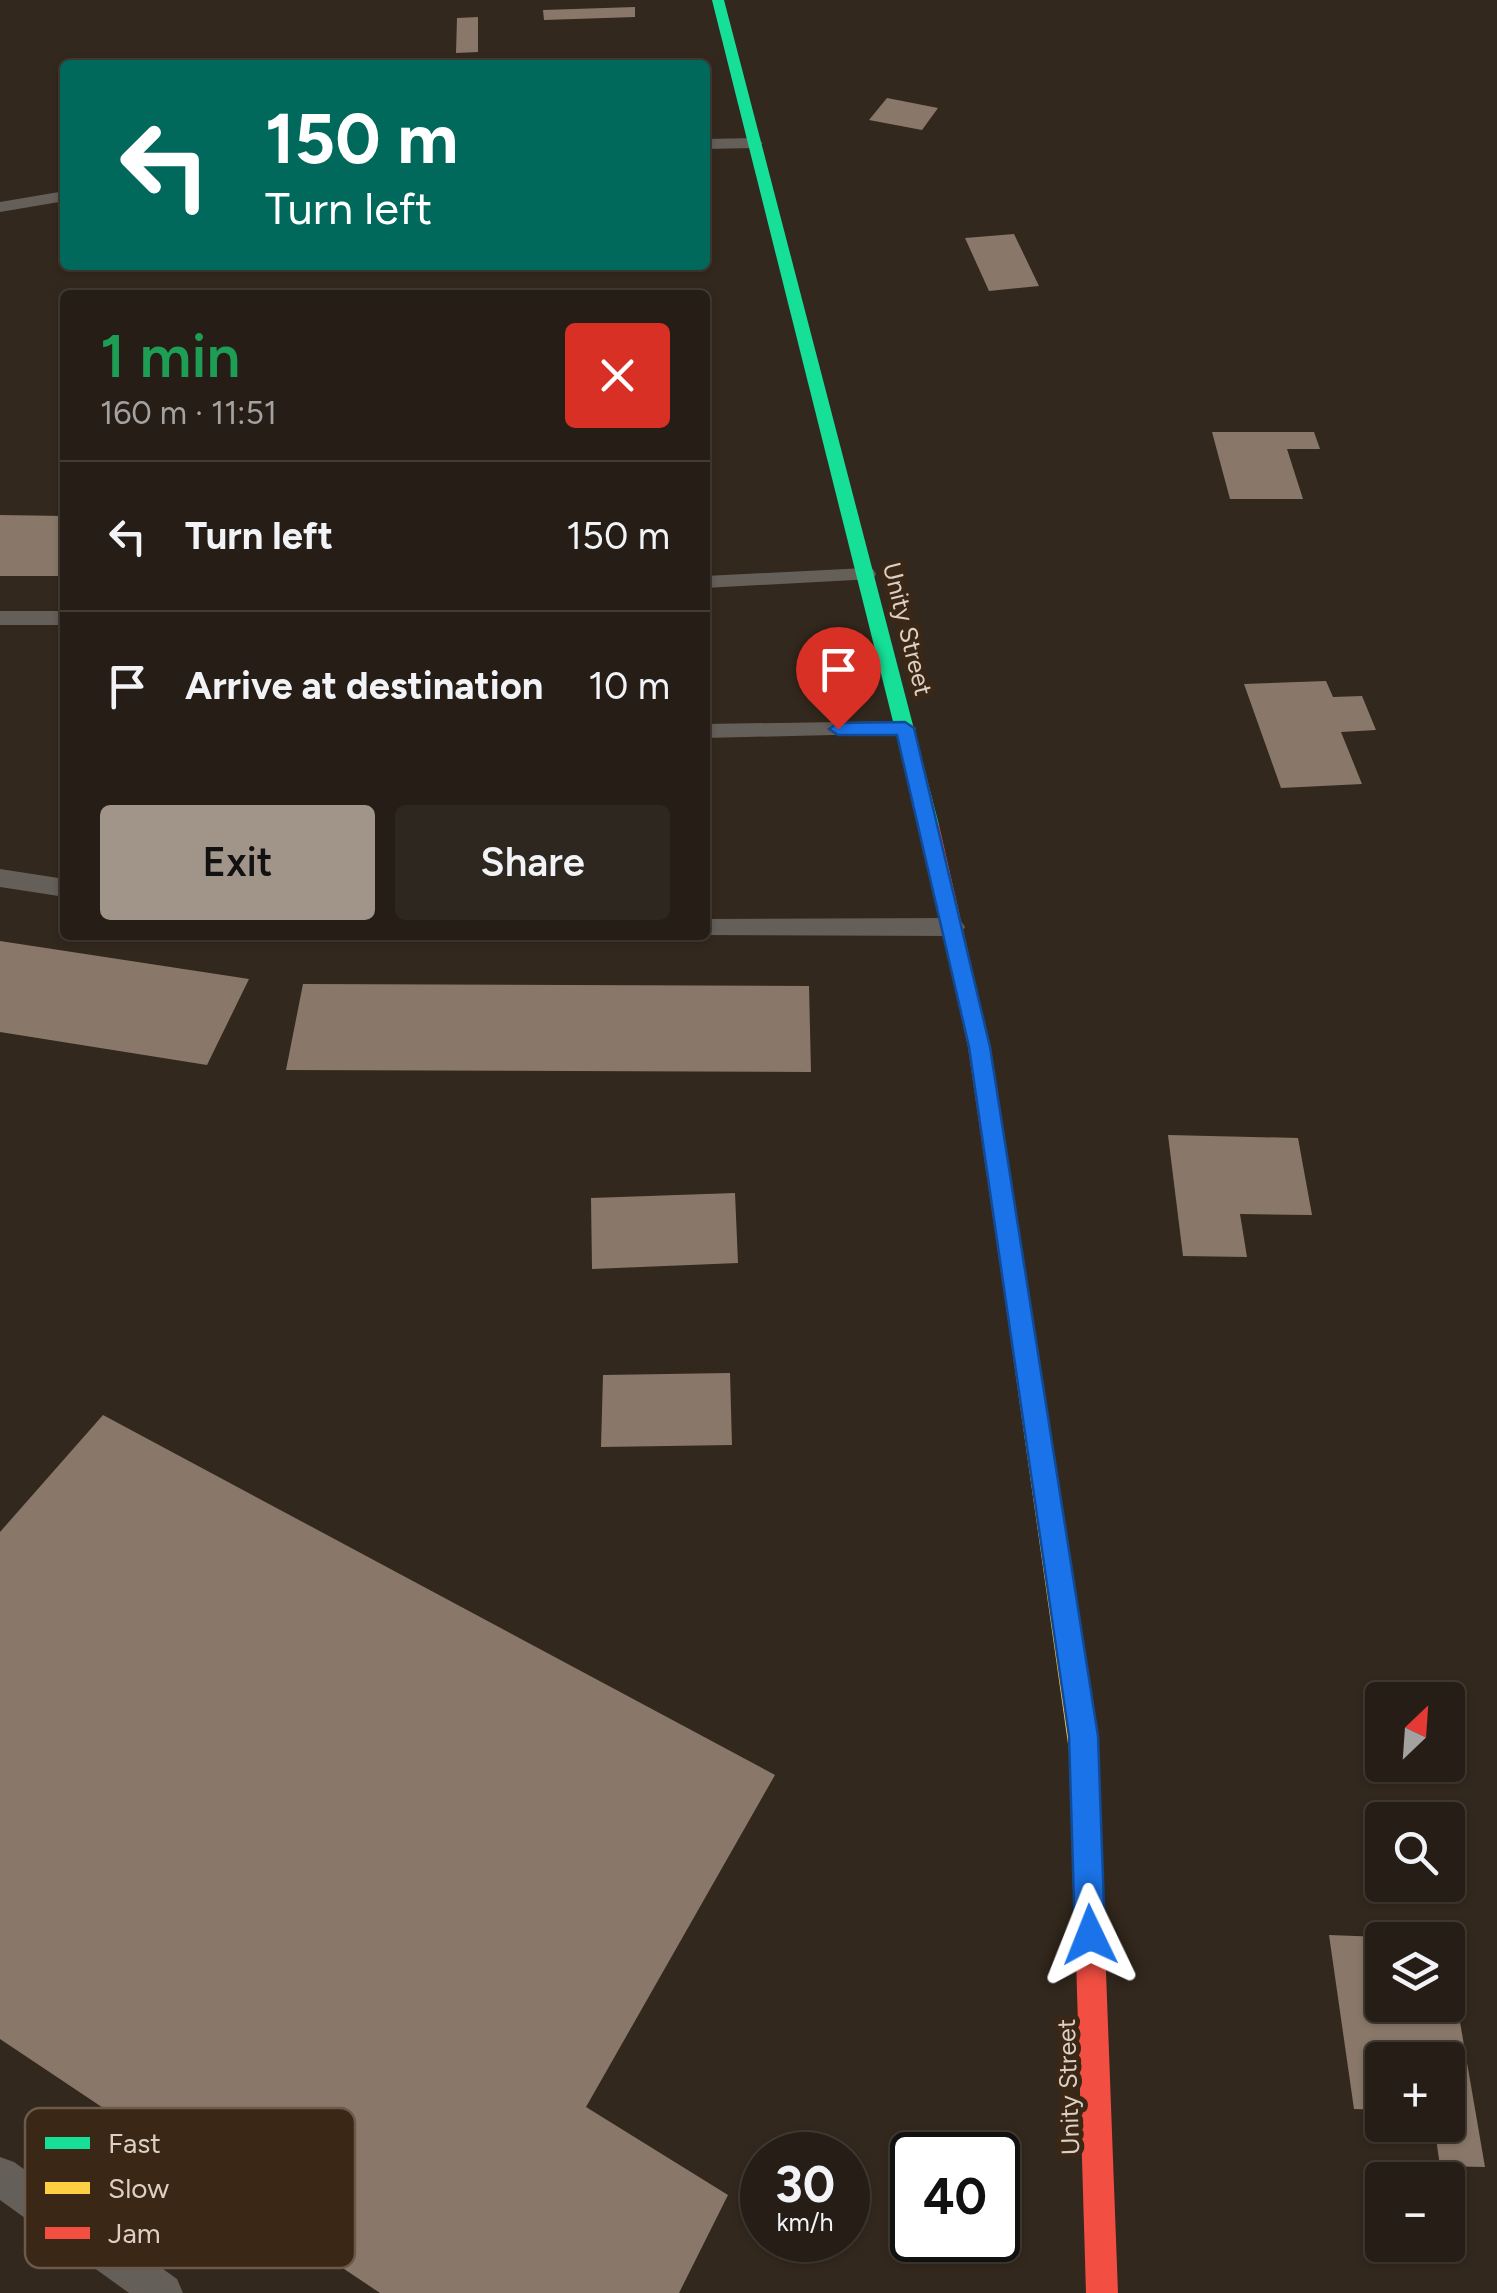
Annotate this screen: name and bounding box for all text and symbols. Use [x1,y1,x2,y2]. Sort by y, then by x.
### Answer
text: 150 m [265,96,458,181]
icon: left [100,100,230,230]
text: Turn left [265,181,432,235]
text: 1 min [100,320,240,392]
button: close [565,323,670,428]
text: 160 m · 11:51 [100,394,277,432]
icon: left [100,509,155,564]
text: Turn left [185,513,333,559]
text: 150 m [566,513,670,559]
street label: Unity Street [877,559,939,699]
pin [796,627,881,730]
icon: arrive [811,642,866,697]
icon: arrive [100,659,155,714]
text: Arrive at destination [185,663,543,709]
text: 10 m [588,663,670,709]
button: Exit [100,805,375,920]
button: Share [395,805,670,920]
north arrow [1365,1682,1465,1782]
map controls [1365,1682,1465,2262]
button: search [1365,1802,1465,1902]
position arrow [1038,1883,1142,1987]
button: layers [1365,1922,1465,2022]
street label: Unity Street [1051,2018,1085,2156]
button: + [1365,2042,1465,2142]
legend [25,2108,355,2268]
text: Fast [108,2126,161,2160]
speed limit sign: 40 [890,2132,1020,2262]
text: 30 [775,2154,835,2215]
button: − [1365,2162,1465,2262]
text: Slow [108,2171,169,2205]
text: km/h [776,2207,834,2237]
text: Jam [108,2216,161,2250]

